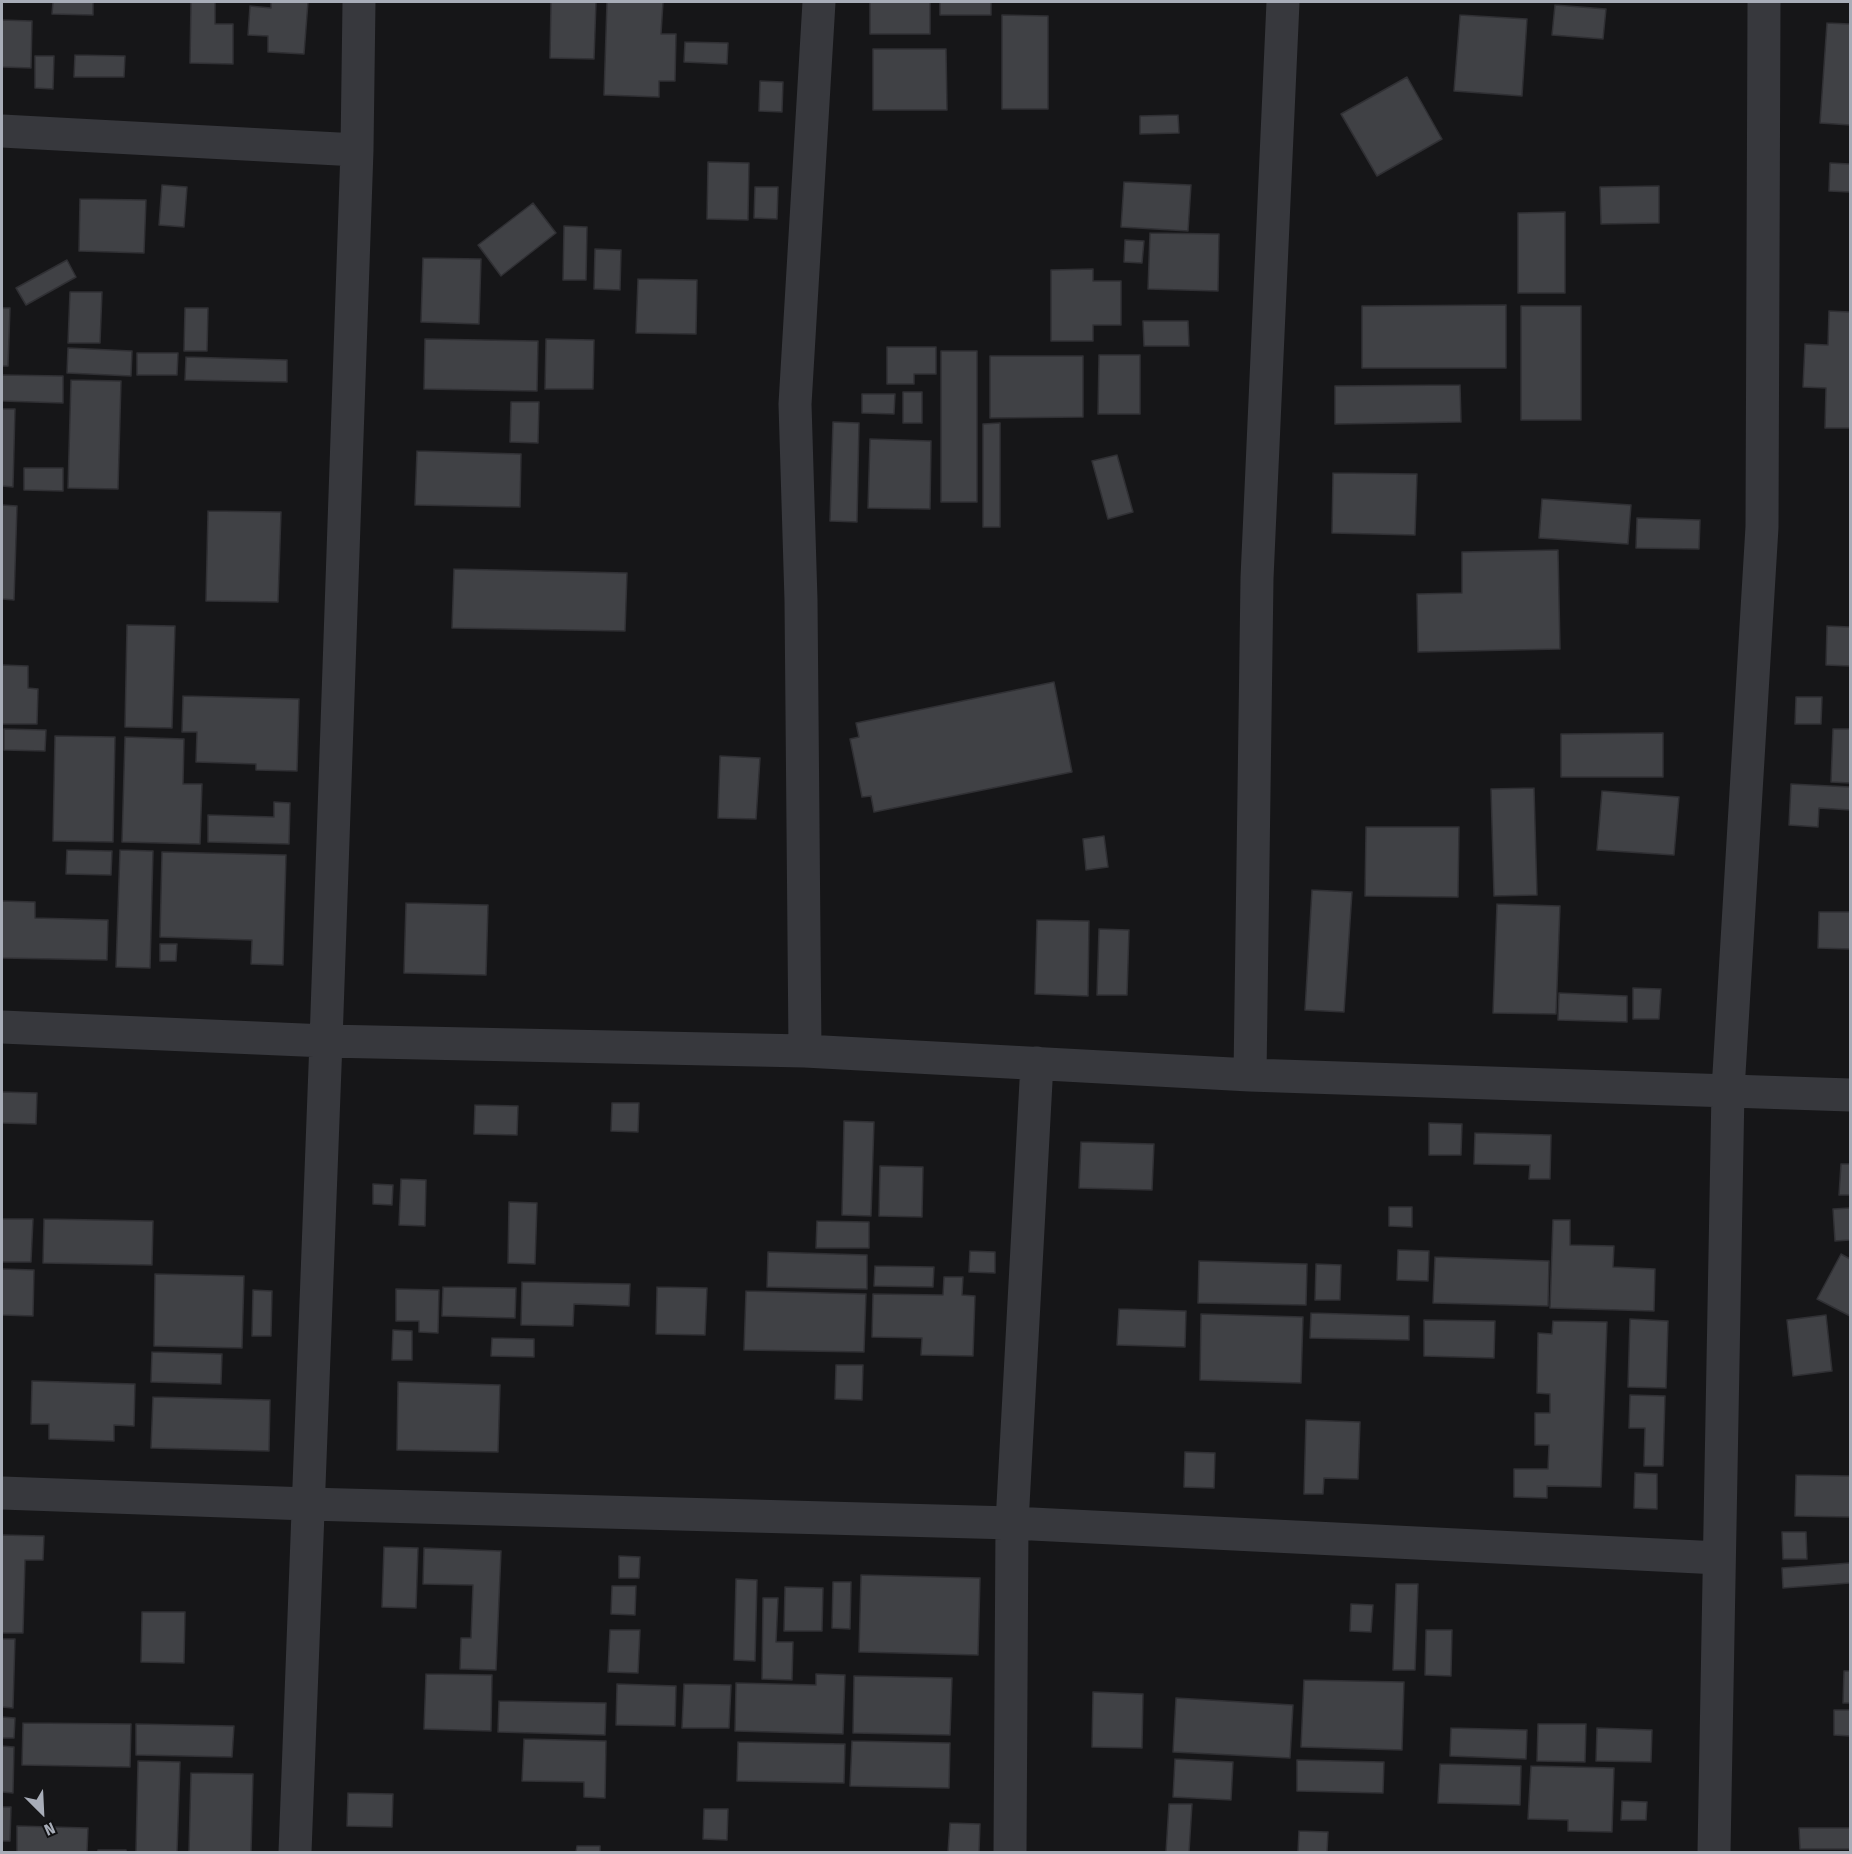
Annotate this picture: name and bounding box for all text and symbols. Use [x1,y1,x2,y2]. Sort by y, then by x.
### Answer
north arrow [12,1782,72,1842]
text: N [41,1818,58,1840]

